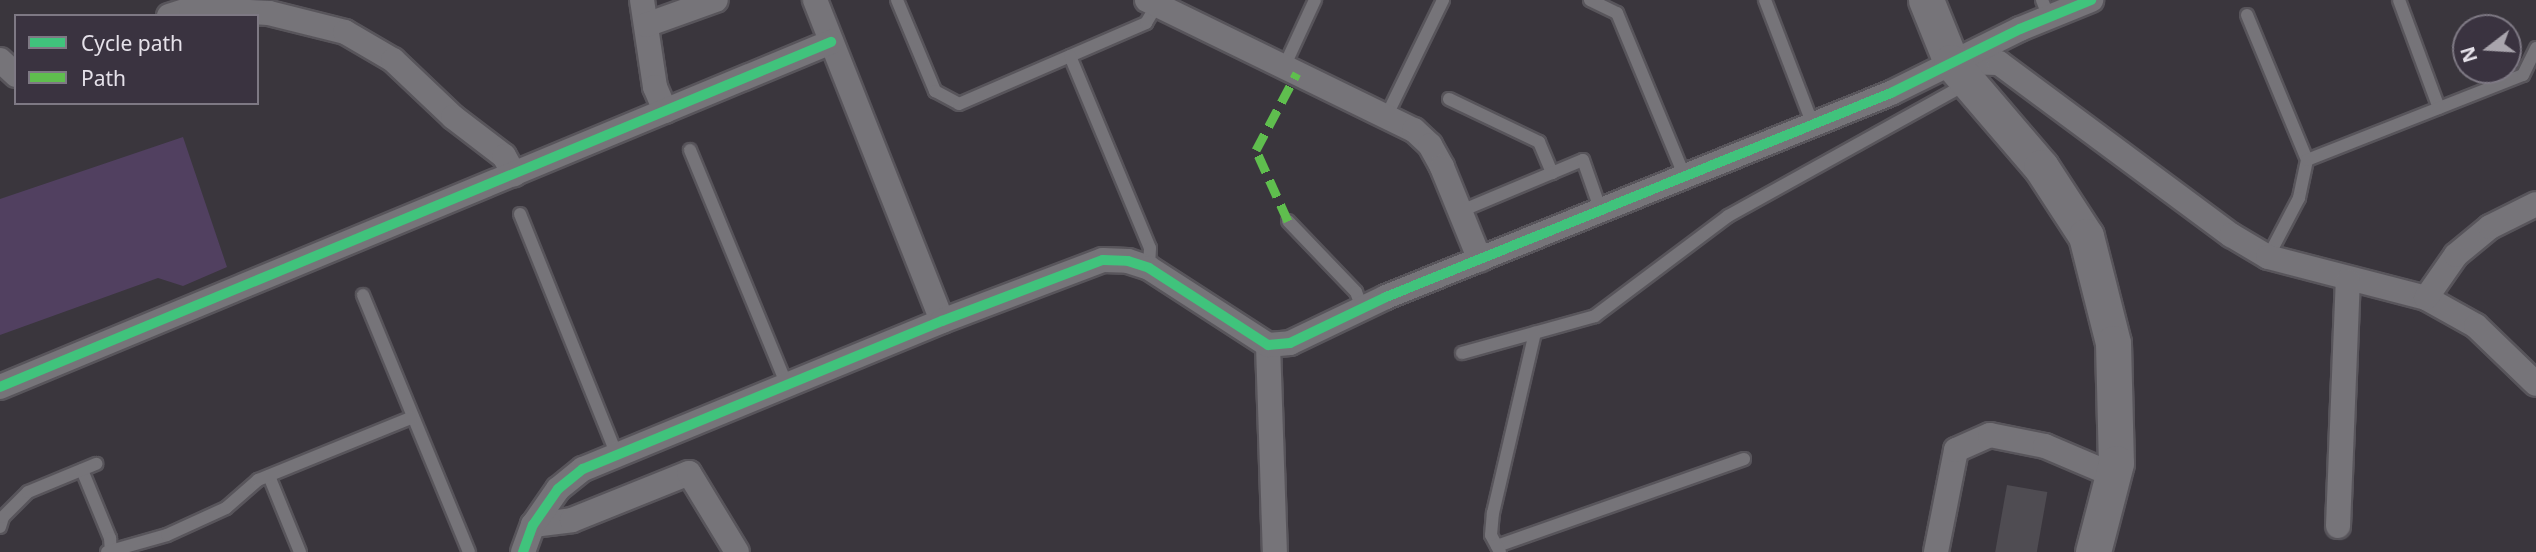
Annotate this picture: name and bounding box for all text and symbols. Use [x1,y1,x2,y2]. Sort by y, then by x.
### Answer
legend [14,14,259,105]
north arrow [2452,14,2522,84]
text: Cycle path [81,29,183,57]
text: N [2454,43,2484,66]
text: Path [81,64,126,92]

